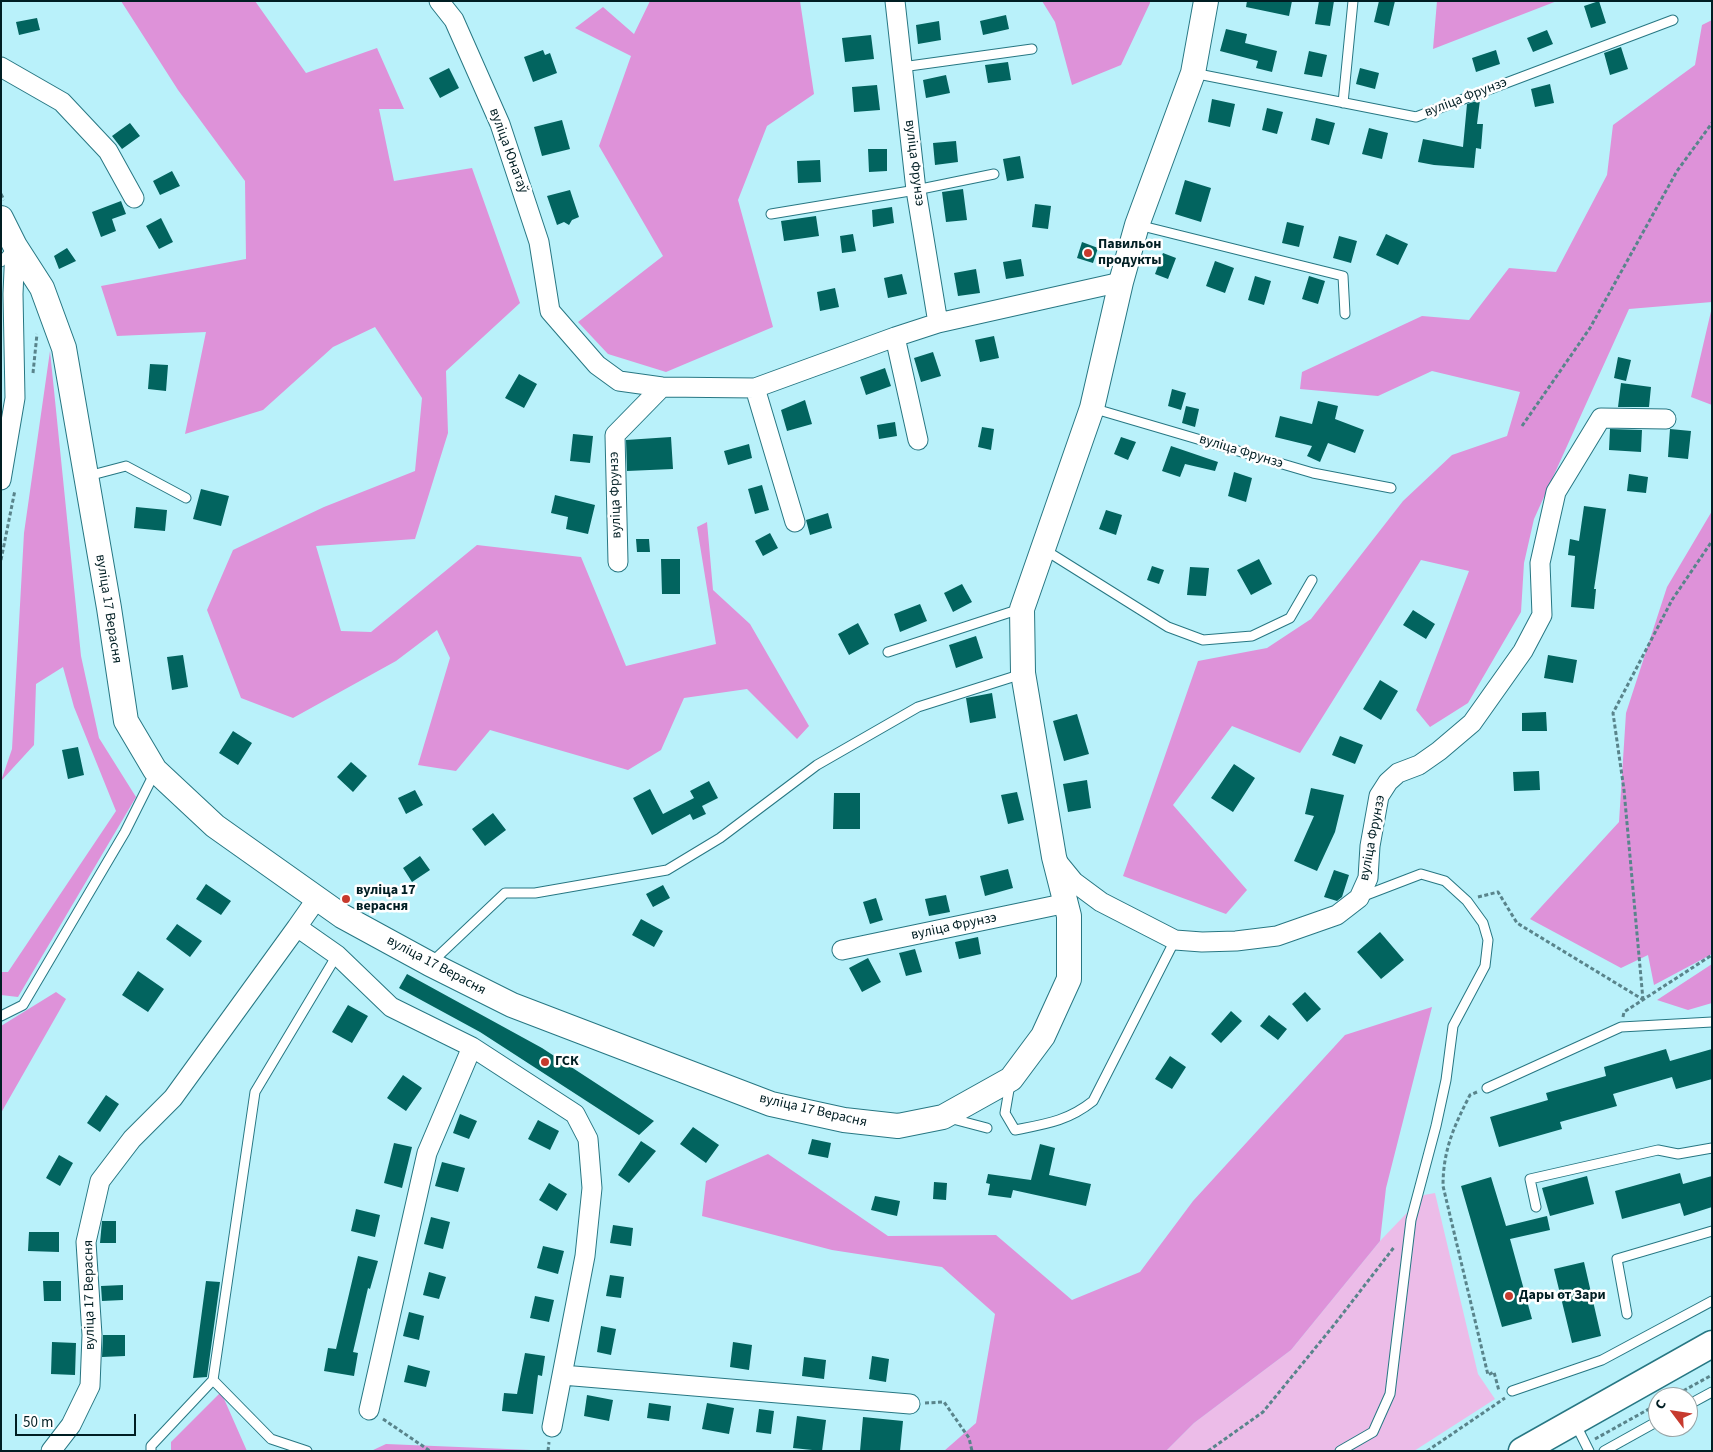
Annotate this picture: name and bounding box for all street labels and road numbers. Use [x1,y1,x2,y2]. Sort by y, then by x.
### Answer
street label: вуліца Фрунзэ [1422,75,1510,121]
street label: вуліца Юнатаў [485,106,531,196]
street label: вуліца Фрунзэ [900,119,928,207]
street label: вуліца Фрунзэ [1197,431,1285,473]
street label: вуліца Фрунзэ [606,451,626,539]
street label: вуліца 17 Верасня [91,553,125,665]
street label: вуліца Фрунзэ [1356,794,1390,882]
street label: вуліца Фрунзэ [910,910,998,944]
street label: вуліца 17 Верасня [383,933,489,999]
street label: вуліца 17 Верасня [757,1090,869,1132]
street label: вуліца 17 Верасня [81,1240,99,1350]

